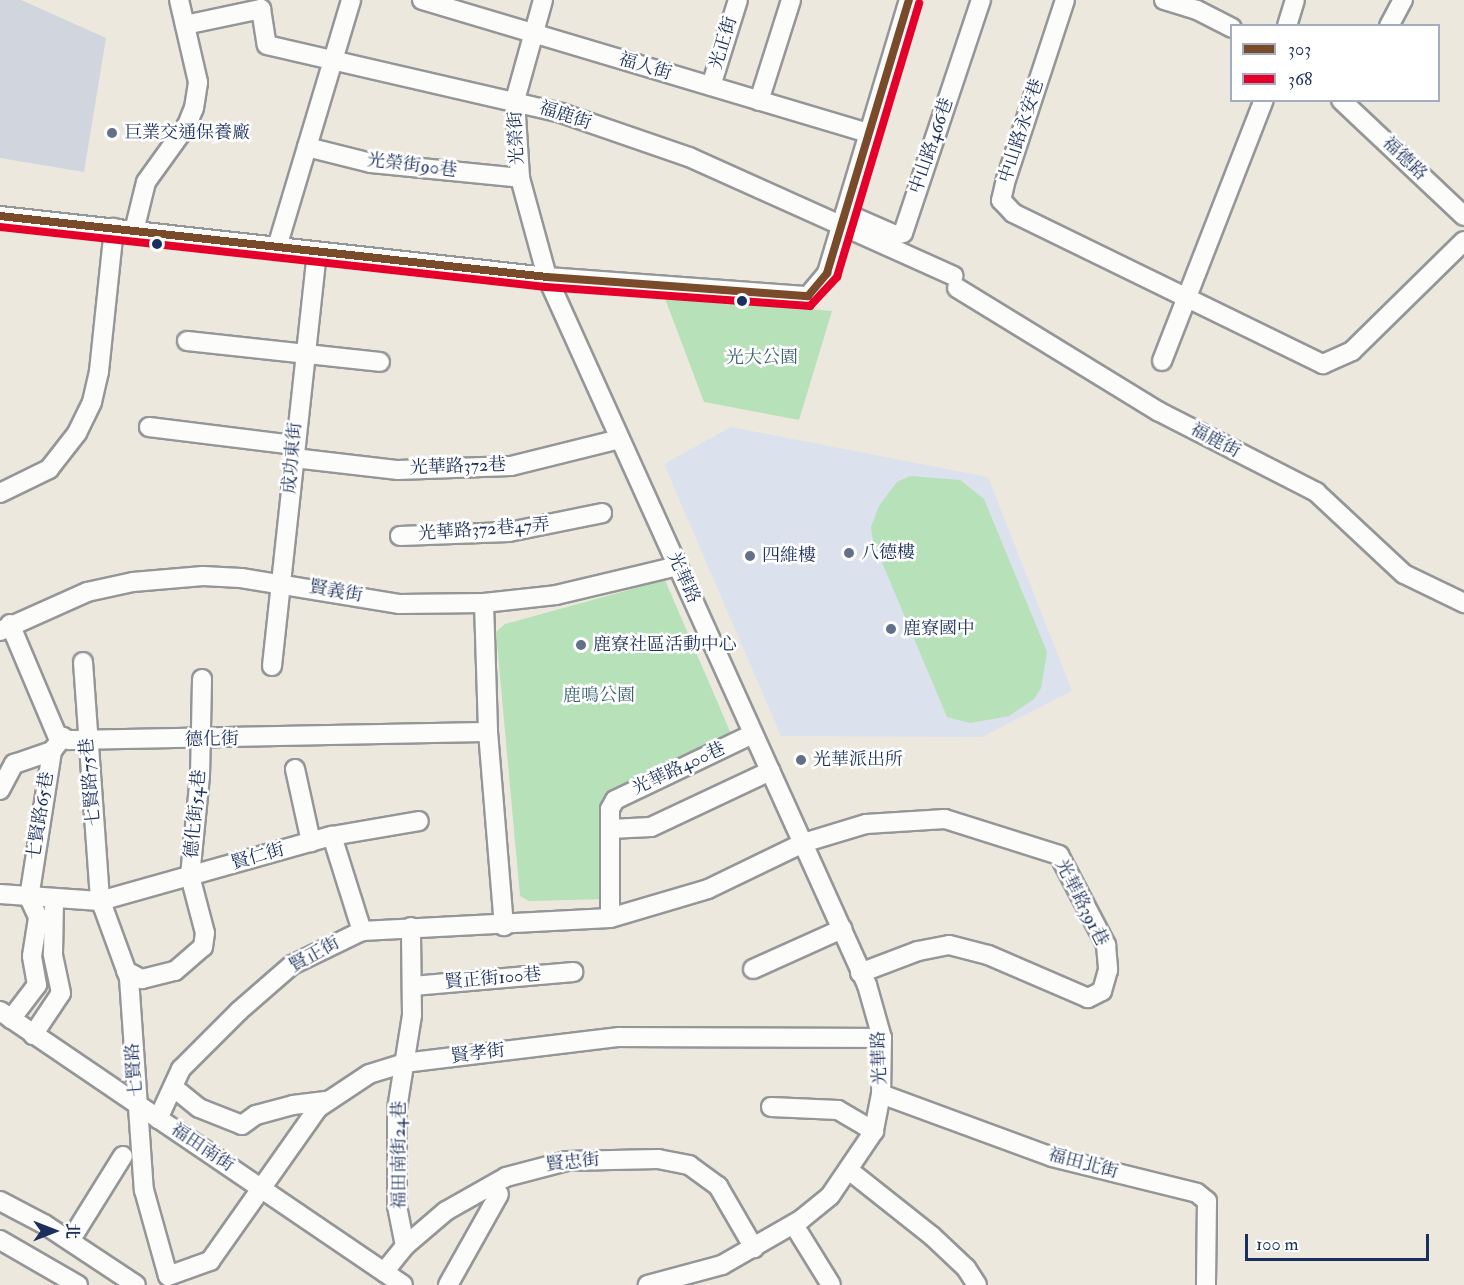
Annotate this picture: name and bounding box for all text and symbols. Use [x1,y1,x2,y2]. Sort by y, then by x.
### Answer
street label: 光正街 [706,14,742,72]
legend [1230,24,1440,102]
text: 303 [1288,38,1311,61]
street label: 福人街 [616,49,674,85]
text: 368 [1288,68,1312,91]
street label: 中山路永安巷 [995,76,1049,186]
street label: 中山路466巷 [906,95,958,197]
street label: 福鹿街 [536,97,594,135]
street label: 光榮街 [505,110,529,166]
place label: 巨業交通保養廠 [124,122,250,144]
marker: 巨業交通保養廠 [105,126,119,140]
street label: 福德路 [1377,132,1431,186]
street label: 光榮街90巷 [366,150,458,182]
unlabelled marker [151,238,163,250]
unlabelled marker [736,295,748,307]
park label: 光大公園 [726,347,798,369]
street label: 福鹿街 [1186,419,1244,463]
street label: 成功東街 [279,421,307,495]
street label: 光華路372巷 [410,455,506,479]
street label: 光華路372巷47弄 [417,515,551,545]
place label: 八德樓 [861,542,915,564]
place label: 四維樓 [762,545,816,567]
marker: 八德樓 [842,546,856,560]
street label: 光華路 [662,549,704,607]
marker: 四維樓 [743,549,757,563]
street label: 賢義街 [308,577,364,607]
place label: 鹿寮國中 [903,618,975,640]
marker: 鹿寮國中 [884,622,898,636]
place label: 鹿寮社區活動中心 [593,634,737,656]
marker: 鹿寮社區活動中心 [574,638,588,652]
park label: 鹿鳴公園 [563,685,635,707]
street label: 德化街 [185,729,239,751]
street label: 七賢路75巷 [76,737,106,827]
street label: 光華路400巷 [629,738,729,800]
place label: 光華派出所 [813,749,903,771]
marker: 光華派出所 [794,753,808,767]
street label: 德化街54巷 [181,769,211,859]
street label: 七賢路65巷 [23,770,59,862]
street label: 賢仁街 [229,839,287,875]
street label: 光華路391巷 [1050,856,1112,950]
street label: 賢正街 [286,932,344,978]
street label: 賢正街100巷 [444,964,542,994]
street label: 光華路 [868,1031,892,1085]
street label: 賢孝街 [450,1040,506,1068]
street label: 七賢路 [122,1042,148,1098]
street label: 福田南街24巷 [389,1101,411,1209]
street label: 福田南街 [166,1119,238,1177]
street label: 福田北街 [1045,1144,1121,1184]
street label: 賢忠街 [545,1149,601,1177]
north arrow [24,1201,84,1261]
scale bar [1248,1222,1432,1260]
text: 北 [62,1223,82,1239]
text: 100 m [1256,1233,1299,1256]

